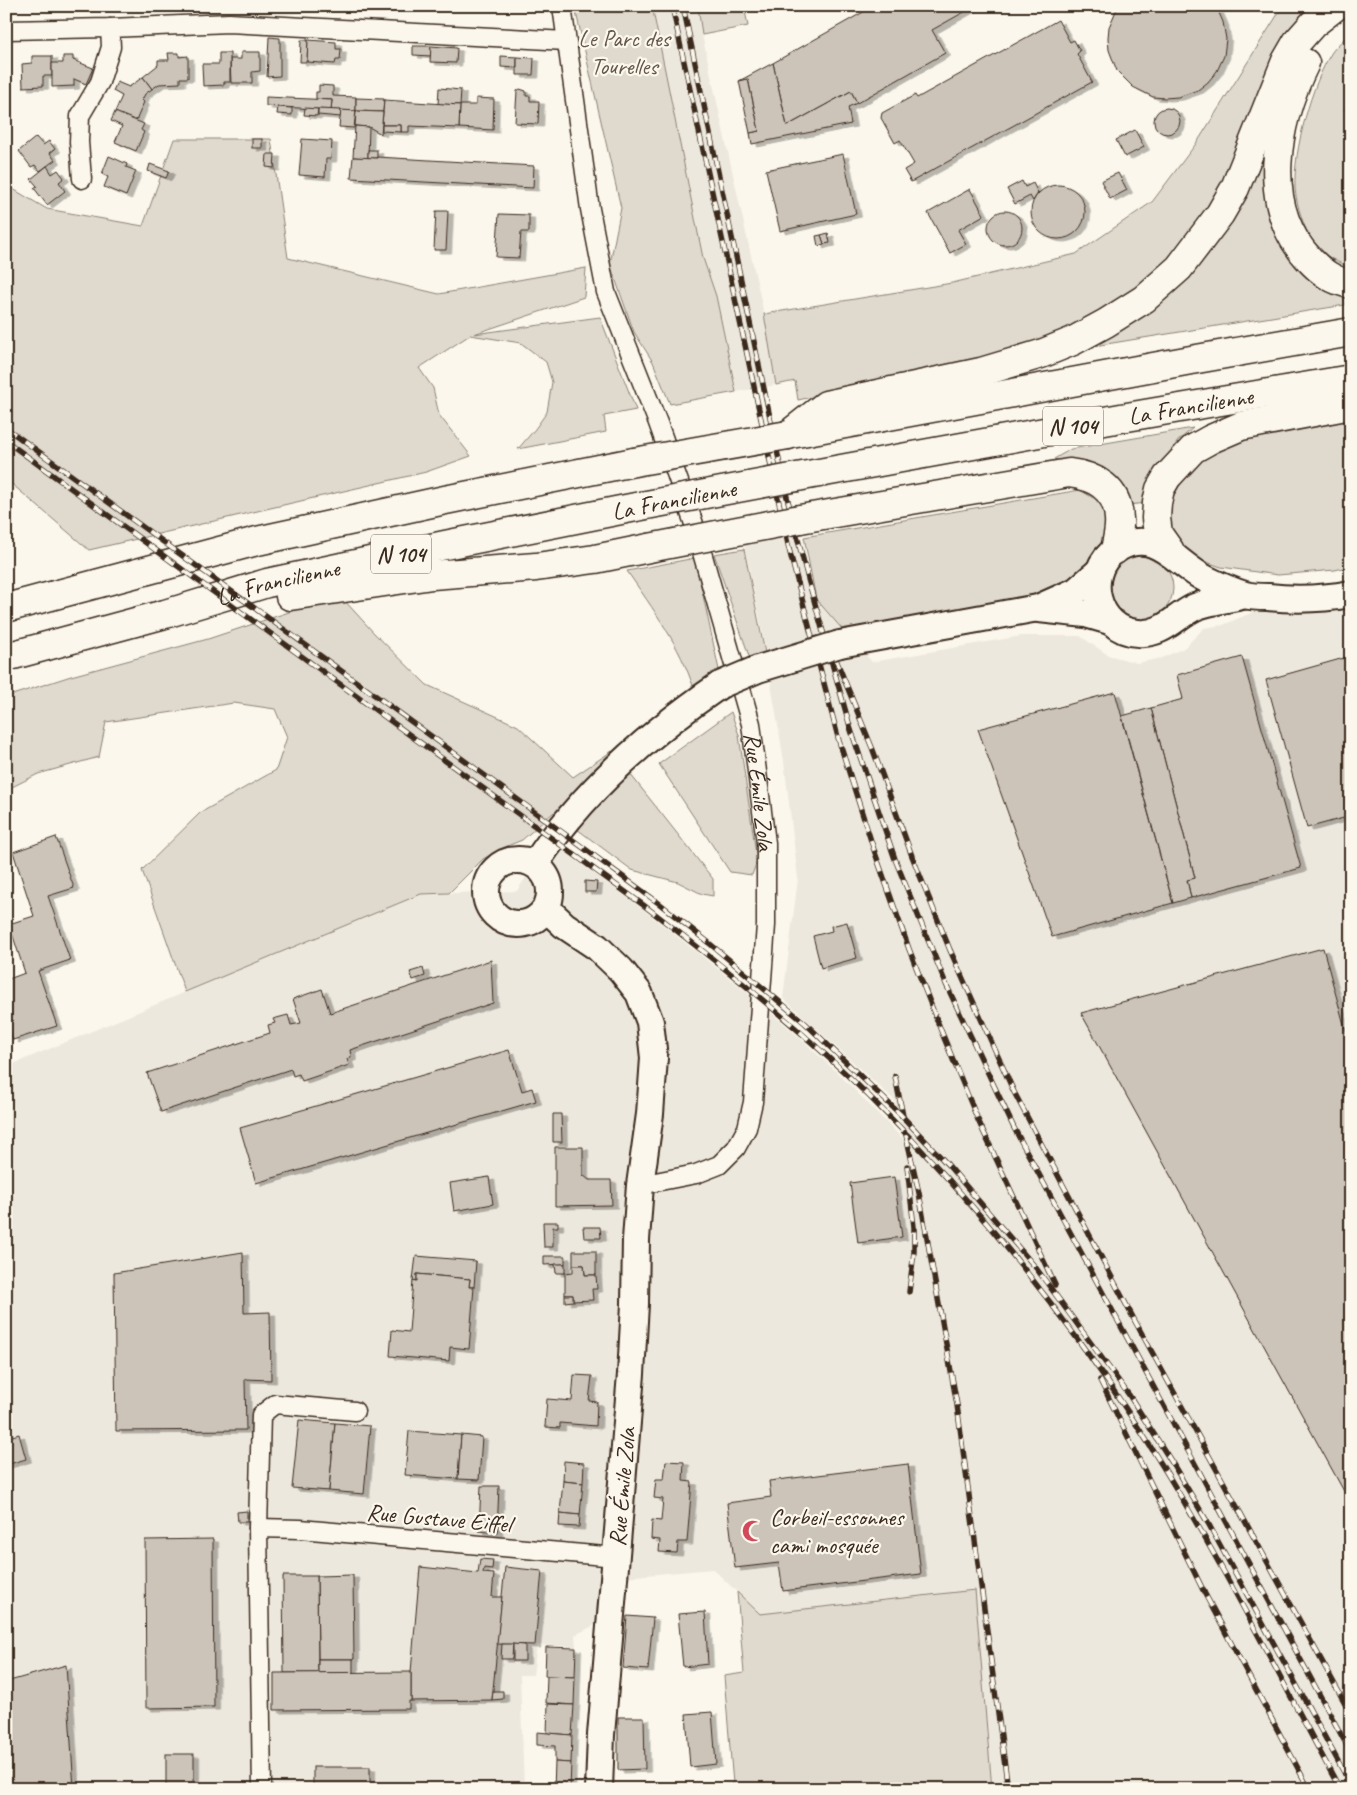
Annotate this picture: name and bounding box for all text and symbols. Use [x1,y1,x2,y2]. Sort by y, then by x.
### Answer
park label: Le Parc des Tourelles [578,23,673,81]
street label: La Francilienne [1126,381,1257,431]
road number: N 104 [1043,406,1103,446]
street label: La Francilienne [609,473,741,527]
road number: N 104 [371,534,431,574]
street label: La Francilienne [213,553,344,613]
street label: Rue Émile Zola [737,731,781,853]
street label: Rue Émile Zola [602,1425,642,1548]
street label: Rue Gustave Eiffel [365,1497,516,1540]
place label: Corbeil-essonnes cami mosquée [770,1502,905,1560]
mosque icon: Corbeil-essonnes cami mosquée [740,1518,766,1544]

